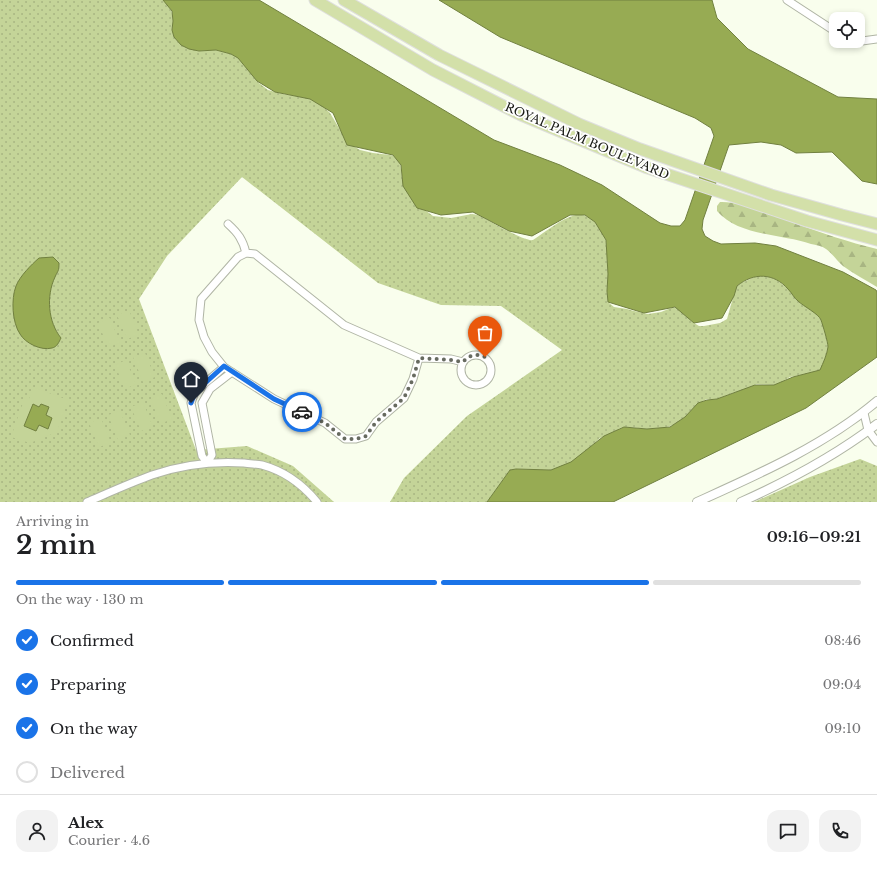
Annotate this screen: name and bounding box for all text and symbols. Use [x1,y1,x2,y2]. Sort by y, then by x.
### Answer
map controls [829,12,865,48]
button: locate [829,12,865,48]
street label: ROYAL PALM BOULEVARD [503,99,672,182]
pin [468,316,502,357]
icon: bag [474,322,496,344]
pin [174,362,208,403]
icon: home [180,368,202,390]
courier [282,392,322,432]
icon: car [291,401,313,423]
text: Arriving in [16,513,89,530]
text: 09:16–09:21 [767,527,861,546]
text: 2 min [16,529,96,561]
text: On the way · 130 m [16,591,143,608]
icon: check [16,629,38,651]
text: Confirmed [50,631,134,650]
text: 08:46 [824,632,861,649]
icon: check [16,673,38,695]
text: Preparing [50,675,126,694]
text: 09:04 [823,676,861,693]
icon: check [16,717,38,739]
text: On the way [50,719,138,738]
text: 09:10 [825,720,861,737]
text: Delivered [50,763,125,782]
button: person [16,810,58,852]
button: chat [767,810,809,852]
button: phone [819,810,861,852]
text: Alex [68,813,104,832]
text: Courier · 4.6 [68,832,150,849]

